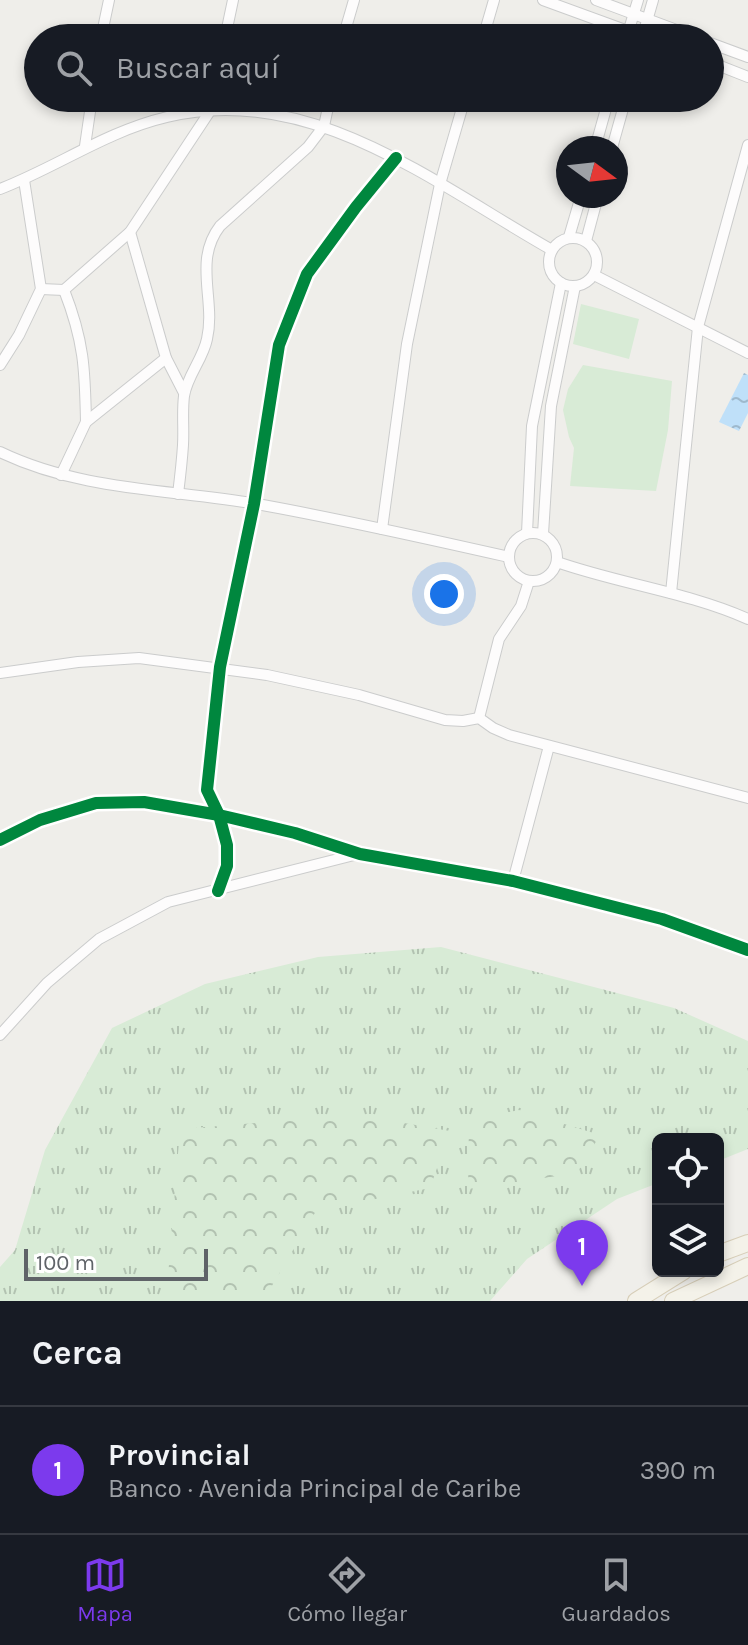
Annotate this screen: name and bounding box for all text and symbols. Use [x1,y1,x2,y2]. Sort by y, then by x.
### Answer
search box [24,24,724,112]
icon: search [52,46,96,90]
text: Buscar aquí [116,50,280,86]
north arrow [556,136,628,208]
your location [424,574,464,614]
map controls [652,1133,724,1277]
button: locate [652,1133,724,1205]
button: layers [652,1205,724,1277]
pin: 1 [556,1220,608,1286]
scale bar [24,1245,208,1281]
text: 100 m [36,1250,95,1276]
text: Cerca [32,1333,123,1373]
text: Provincial [108,1437,251,1473]
text: 1 [53,1455,63,1486]
text: 390 m [640,1455,716,1486]
text: Banco · Avenida Principal de Caribe [108,1473,521,1504]
tab: Mapa [77,1553,133,1627]
tab: Cómo llegar [287,1553,407,1627]
tab: Guardados [561,1553,671,1627]

